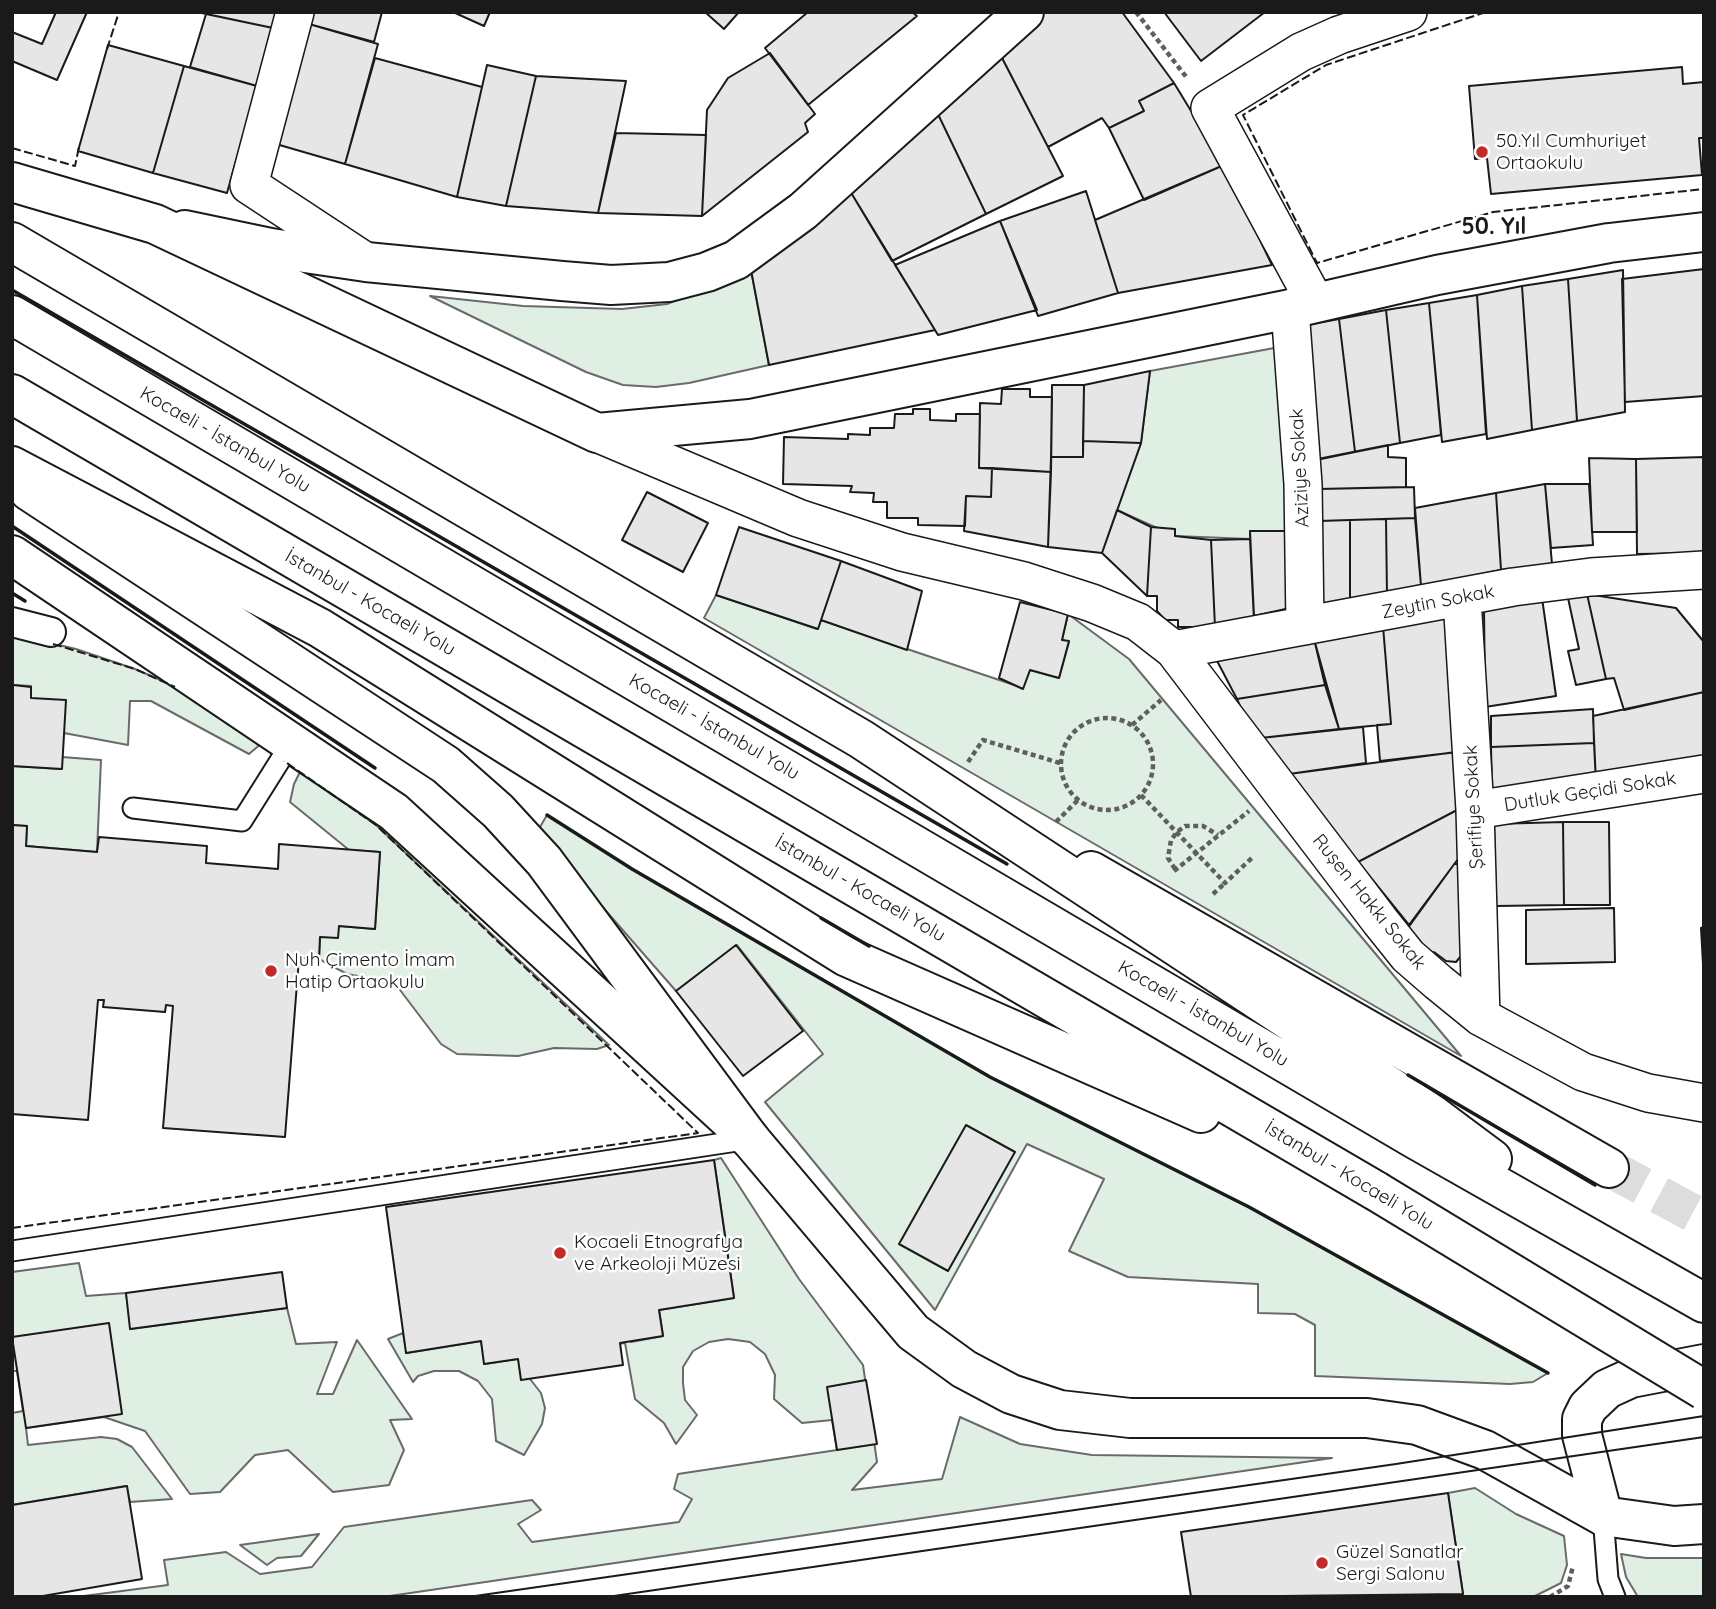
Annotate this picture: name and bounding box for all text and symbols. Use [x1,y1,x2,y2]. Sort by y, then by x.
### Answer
place label: 50.Yıl Cumhuriyet Ortaokulu [1496,130,1647,174]
marker: 50.Yıl Cumhuriyet Ortaokulu [1474,144,1490,160]
district label: 50. Yıl [1462,213,1526,241]
street label: Kocaeli - İstanbul Yolu [136,382,314,498]
street label: Aziziye Sokak [1285,408,1315,528]
street label: İstanbul - Kocaeli Yolu [281,545,459,661]
street label: Zeytin Sokak [1380,580,1496,624]
street label: Kocaeli - İstanbul Yolu [625,669,803,785]
street label: Şerifiye Sokak [1459,744,1489,870]
street label: Dutluk Geçidi Sokak [1502,767,1678,817]
street label: Ruşen Hakkı Sokak [1307,830,1431,974]
street label: İstanbul - Kocaeli Yolu [771,831,949,947]
place label: Nuh Çimento İmam Hatip Ortaokulu [285,949,455,993]
street label: Kocaeli - İstanbul Yolu [1114,956,1292,1072]
marker: Nuh Çimento İmam Hatip Ortaokulu [263,963,279,979]
street label: İstanbul - Kocaeli Yolu [1260,1117,1438,1235]
place label: Kocaeli Etnografya ve Arkeoloji Müzesi [574,1231,743,1275]
marker: Kocaeli Etnografya ve Arkeoloji Müzesi [552,1245,568,1261]
place label: Güzel Sanatlar Sergi Salonu [1336,1541,1464,1585]
marker: Güzel Sanatlar Sergi Salonu [1314,1555,1330,1571]

